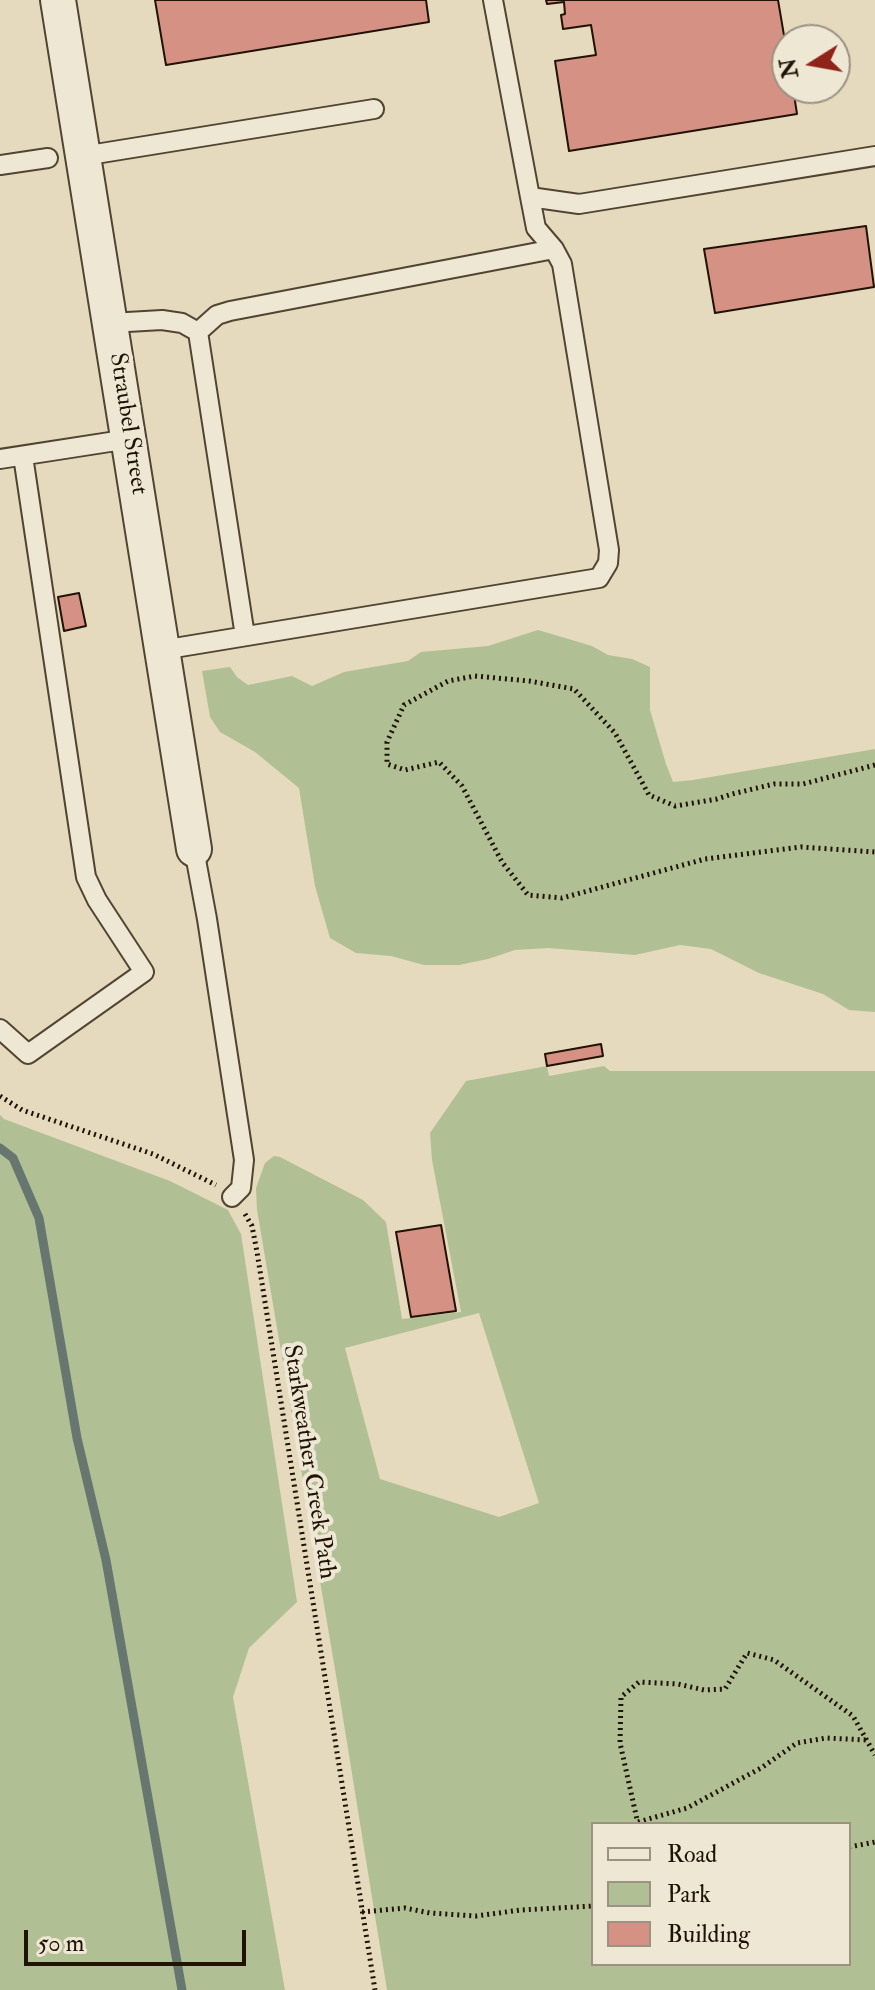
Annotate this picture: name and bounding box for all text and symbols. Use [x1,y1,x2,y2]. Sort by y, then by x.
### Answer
north arrow [771,24,851,104]
text: N [774,56,805,81]
street label: Straubel Street [102,351,152,497]
street label: Starkweather Creek Path [275,1343,341,1581]
legend [591,1822,851,1966]
text: Road [667,1839,717,1870]
text: Park [667,1879,711,1910]
scale bar [28,1914,250,1964]
text: Building [667,1919,750,1950]
text: 50 m [38,1928,84,1959]

